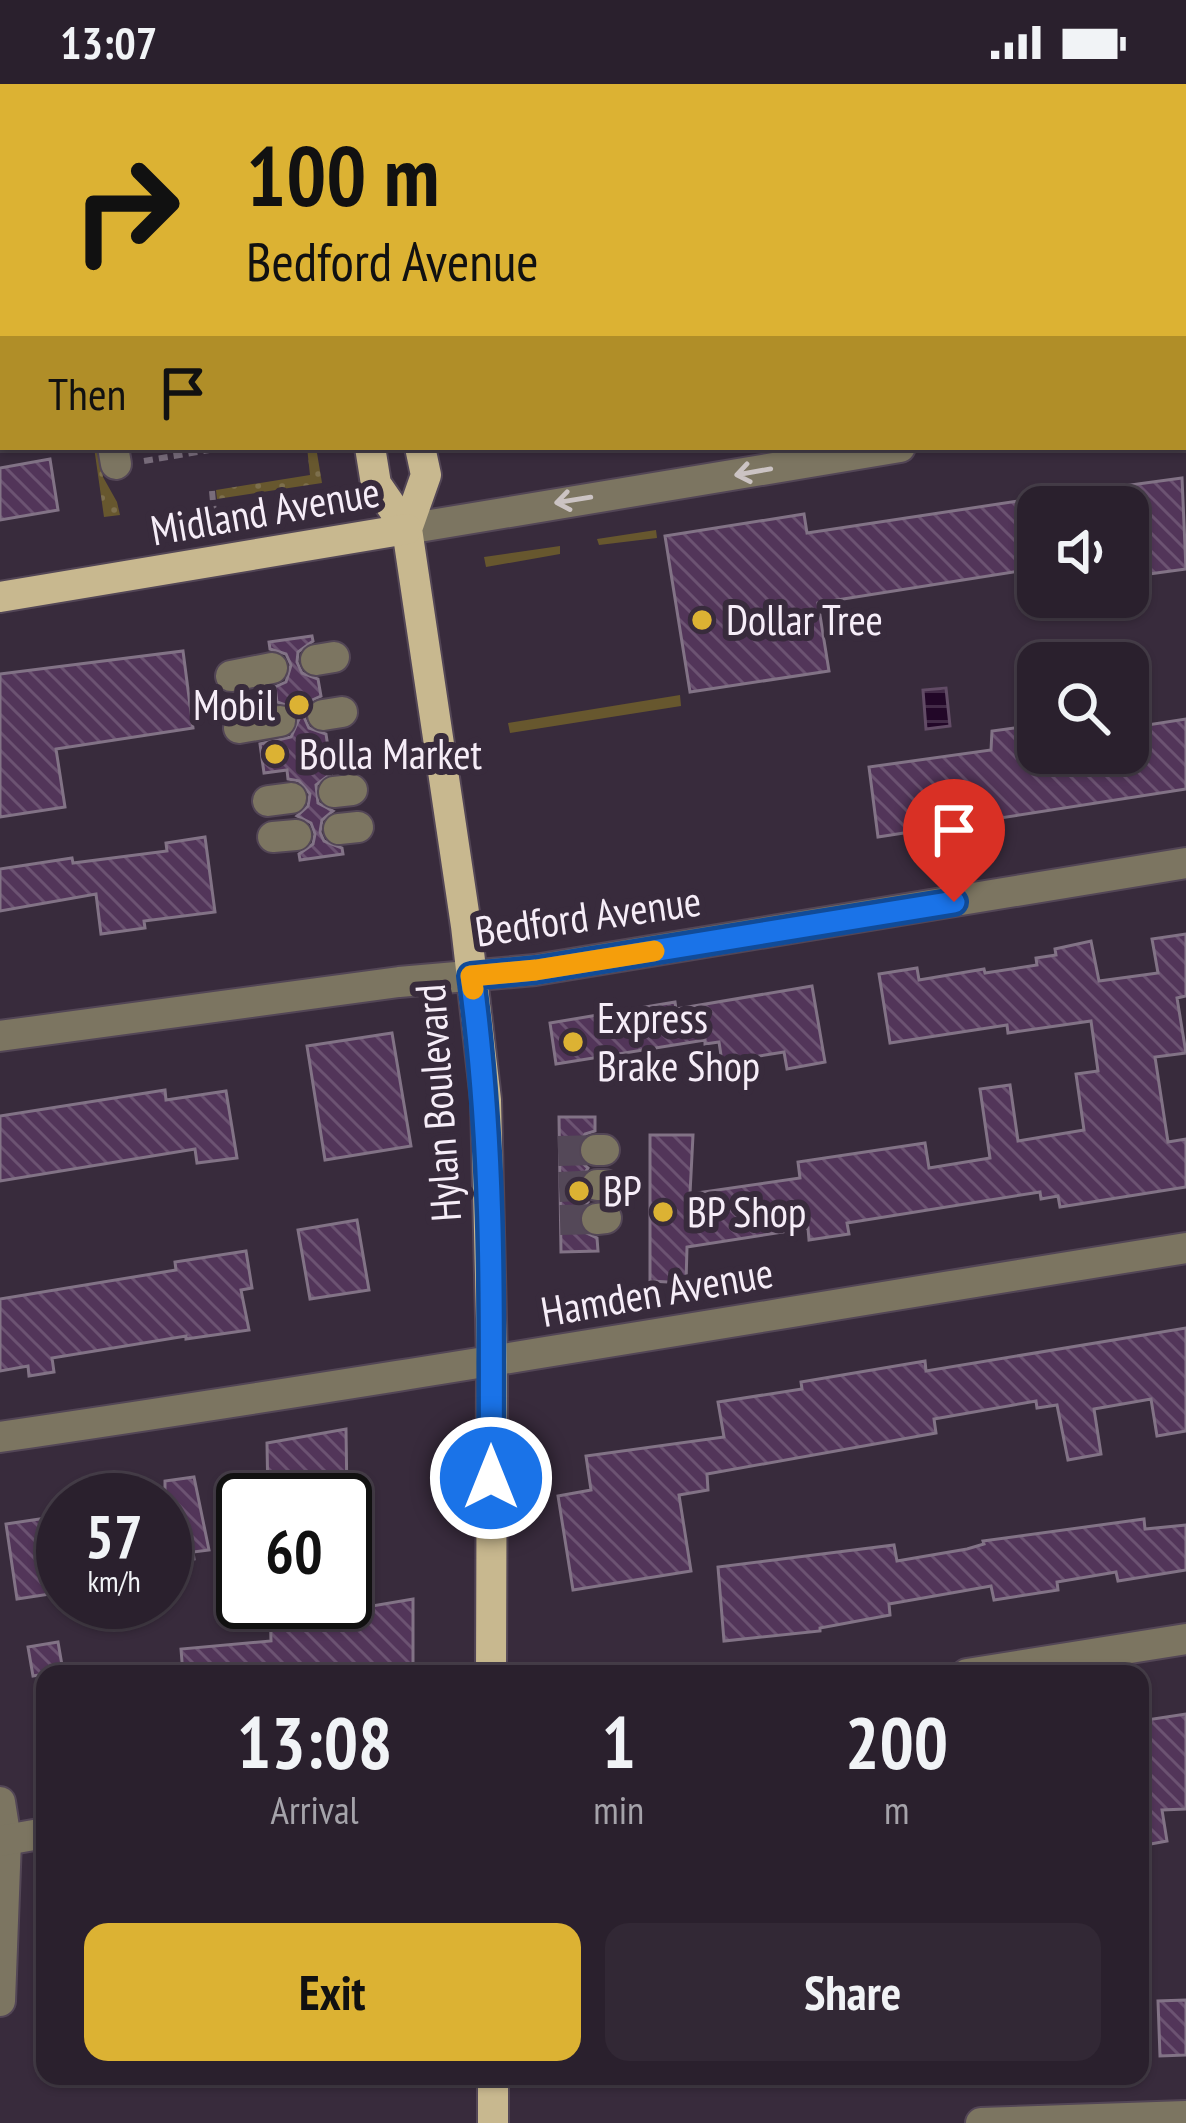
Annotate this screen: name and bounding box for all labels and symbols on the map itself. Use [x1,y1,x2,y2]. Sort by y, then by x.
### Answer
one-way arrow [734,461,773,484]
street label: Midland Avenue [146,463,384,558]
one-way arrow [554,489,593,512]
place label: Dollar Tree [726,592,883,647]
marker: Dollar Tree [689,607,715,633]
place label: Mobil [193,677,275,732]
marker: Mobil [286,692,312,718]
place label: Bolla Market [299,726,482,781]
marker: Bolla Market [262,741,288,767]
pin [903,779,1005,902]
street label: Bedford Avenue [471,872,704,959]
street label: Hylan Boulevard [402,983,473,1223]
place label: Express Brake Shop [597,990,760,1093]
marker: Express Brake Shop [560,1029,586,1055]
place label: BP [603,1163,642,1218]
marker: BP [566,1178,592,1204]
place label: BP Shop [687,1184,806,1239]
marker: BP Shop [650,1199,676,1225]
street label: Hamden Avenue [537,1244,777,1339]
position arrow [428,1415,554,1541]
speed limit sign: 60 [216,1473,372,1629]

